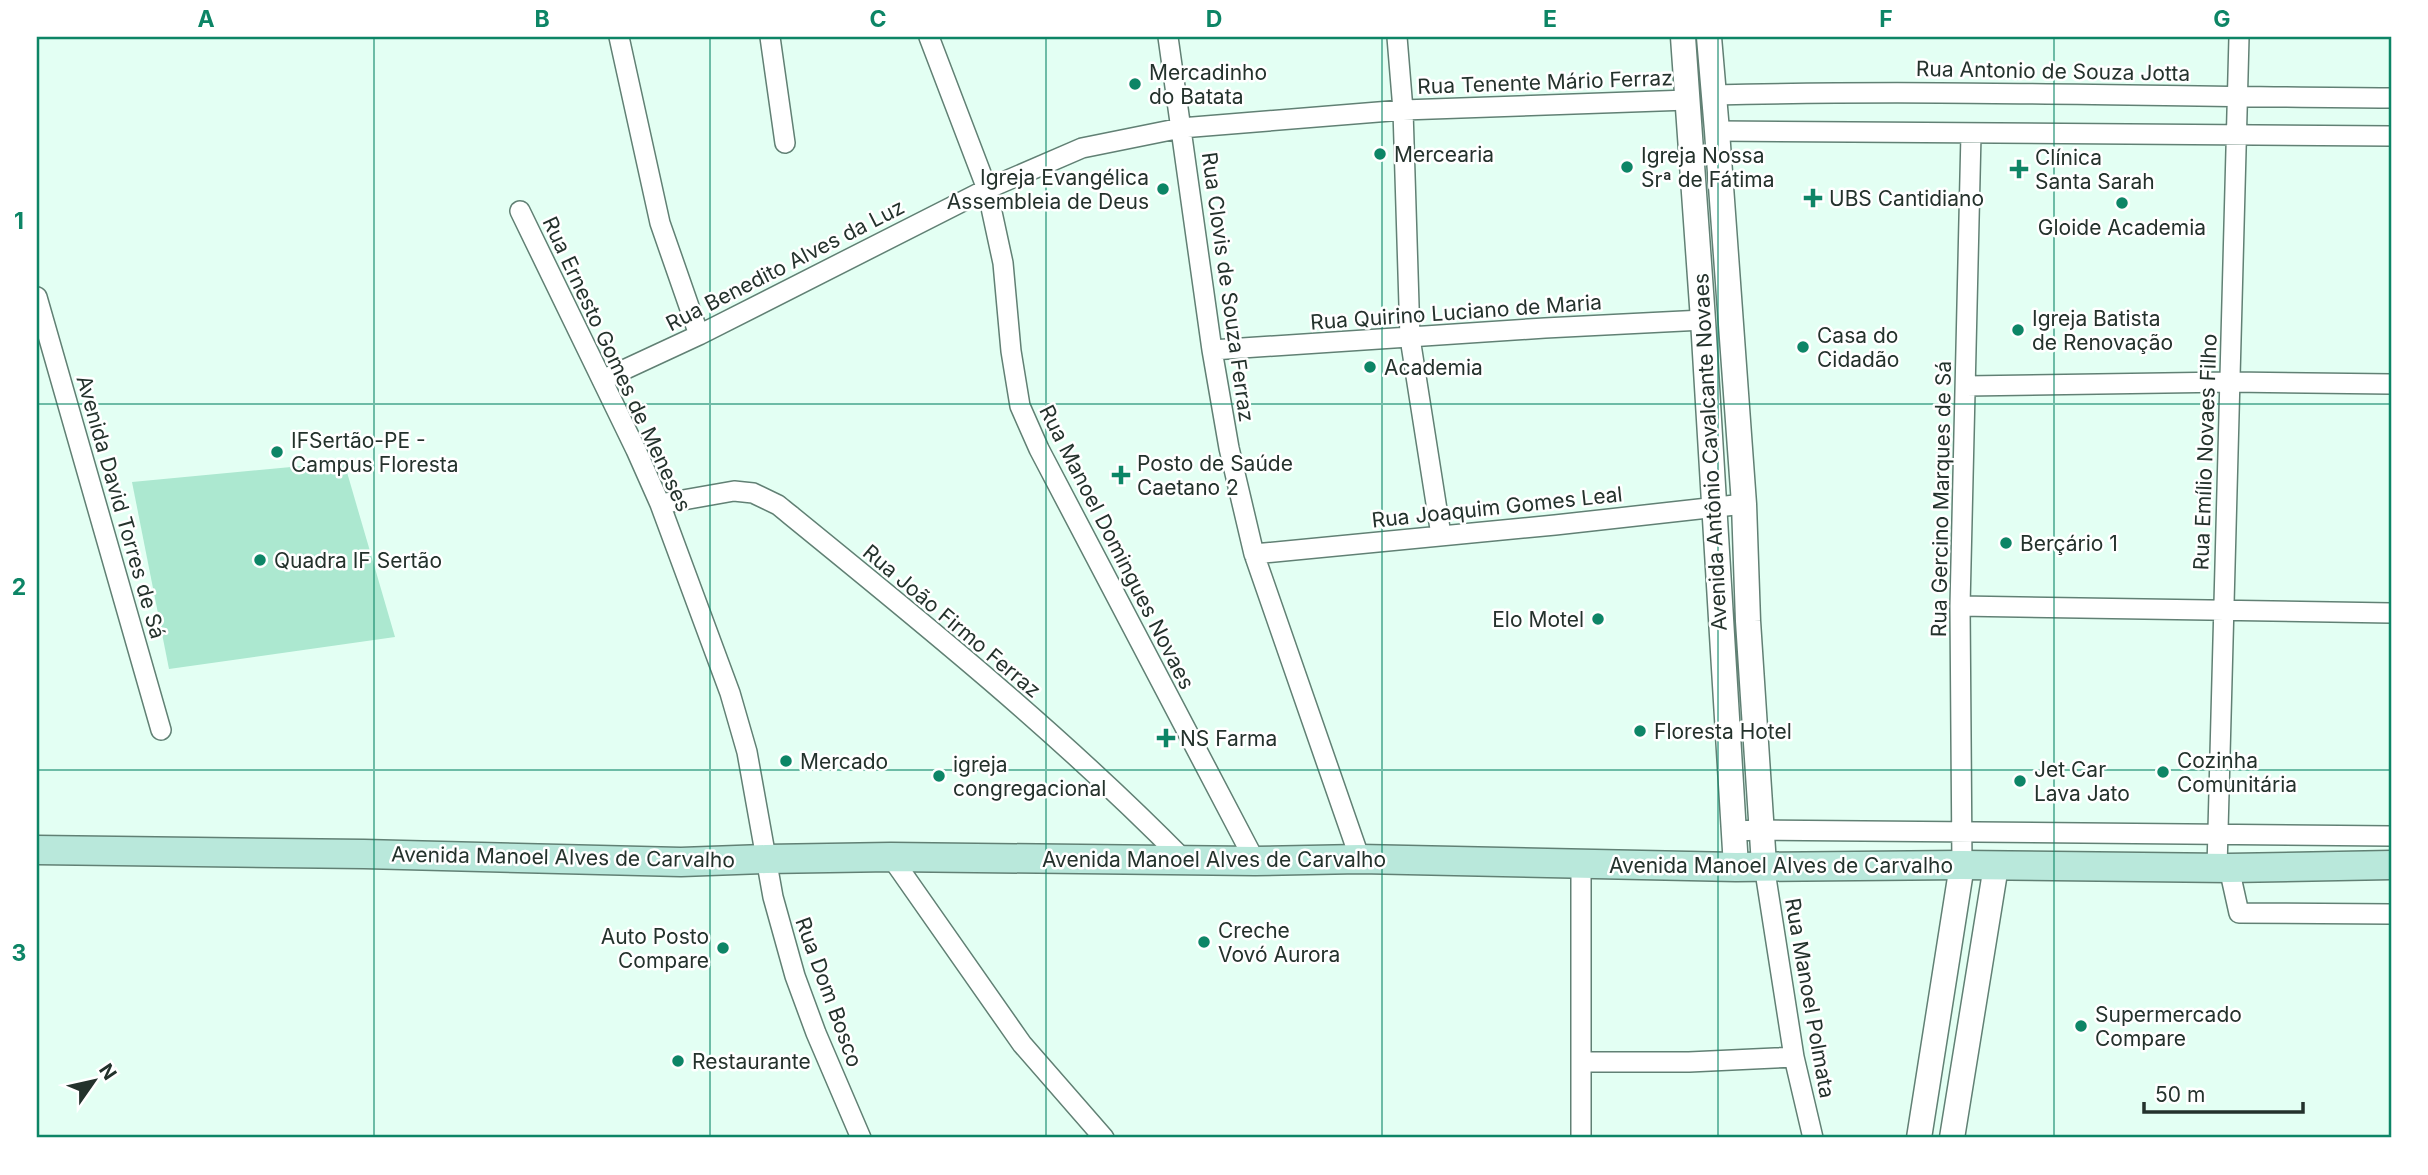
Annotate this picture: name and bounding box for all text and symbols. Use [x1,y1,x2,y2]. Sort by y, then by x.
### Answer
text: A [197,5,215,33]
text: B [534,5,550,33]
text: C [869,5,887,33]
text: D [1206,5,1222,33]
text: E [1543,5,1557,33]
text: F [1879,5,1893,33]
text: G [2213,5,2231,33]
street label: Rua Antonio de Souza Jotta [1916,56,2190,86]
place label: Mercadinho do Batata [1149,60,1267,109]
street label: Rua Tenente Mário Ferraz [1417,65,1673,99]
marker: Mercadinho do Batata [1127,76,1143,92]
place label: Mercearia [1394,142,1494,167]
place label: Igreja Nossa Srª de Fátima [1641,143,1775,192]
place label: Clínica Santa Sarah [2035,145,2155,194]
marker: Mercearia [1372,146,1388,162]
street label: Rua Clovis de Souza Ferraz [1197,150,1259,424]
marker: Igreja Nossa Srª de Fátima [1619,159,1635,175]
marker: Clínica Santa Sarah [2009,159,2029,179]
place label: Igreja Evangélica Assembleia de Deus [947,165,1149,214]
marker: Igreja Evangélica Assembleia de Deus [1155,181,1171,197]
place label: UBS Cantidiano [1829,186,1984,211]
marker: UBS Cantidiano [1803,188,1823,208]
street label: Rua Benedito Alves da Luz [662,194,908,336]
marker: Gloide Academia [2114,195,2130,211]
text: 1 [14,207,24,235]
street label: Rua Ernesto Gomes de Meneses [538,213,696,515]
place label: Gloide Academia [2038,215,2206,240]
street label: Avenida Antônio Cavalcante Novaes [1688,272,1732,632]
street label: Rua Quirino Luciano de Maria [1309,289,1603,335]
place label: Igreja Batista de Renovação [2032,306,2173,355]
marker: Igreja Batista de Renovação [2010,322,2026,338]
place label: Casa do Cidadão [1817,323,1899,372]
street label: Rua Emílio Novaes Filho [2188,333,2222,571]
marker: Casa do Cidadão [1795,339,1811,355]
place label: Academia [1384,355,1483,380]
marker: Academia [1362,359,1378,375]
street label: Rua Gercino Marques de Sá [1926,361,1956,637]
street label: Avenida David Torres de Sá [71,372,171,642]
street label: Rua Manoel Domingues Novaes [1034,401,1200,693]
place label: IFSertão-PE - Campus Floresta [291,428,459,477]
marker: IFSertão-PE - Campus Floresta [269,444,285,460]
place label: Posto de Saúde Caetano 2 [1137,451,1293,500]
marker: Posto de Saúde Caetano 2 [1111,465,1131,485]
street label: Rua Joaquim Gomes Leal [1370,481,1624,533]
place label: Berçário 1 [2020,531,2118,556]
marker: Berçário 1 [1998,535,2014,551]
street label: Rua João Firmo Ferraz [858,539,1046,703]
place label: Quadra IF Sertão [274,548,442,573]
marker: Quadra IF Sertão [252,552,268,568]
text: 2 [12,573,26,601]
place label: Elo Motel [1492,607,1584,632]
marker: Elo Motel [1590,611,1606,627]
place label: Floresta Hotel [1654,719,1792,744]
marker: Floresta Hotel [1632,723,1648,739]
place label: NS Farma [1180,726,1277,751]
marker: NS Farma [1158,730,1174,746]
place label: Cozinha Comunitária [2177,748,2297,797]
place label: Mercado [800,749,888,774]
place label: igreja congregacional [953,752,1106,801]
marker: Mercado [778,753,794,769]
place label: Jet Car Lava Jato [2034,757,2130,806]
marker: Cozinha Comunitária [2155,764,2171,780]
marker: igreja congregacional [931,768,947,784]
marker: Jet Car Lava Jato [2012,773,2028,789]
street label: Avenida Manoel Alves de Carvalho [391,841,735,873]
street label: Avenida Manoel Alves de Carvalho [1042,847,1386,872]
street label: Avenida Manoel Alves de Carvalho [1609,853,1953,878]
street label: Rua Manoel Polmata [1780,896,1840,1100]
street label: Rua Dom Bosco [790,914,868,1070]
place label: Creche Vovó Aurora [1218,918,1340,967]
place label: Auto Posto Compare [601,924,709,973]
marker: Creche Vovó Aurora [1196,934,1212,950]
text: 3 [12,939,26,967]
marker: Auto Posto Compare [715,940,731,956]
place label: Supermercado Compare [2095,1002,2242,1051]
marker: Supermercado Compare [2073,1018,2089,1034]
north arrow [60,1046,130,1116]
place label: Restaurante [692,1049,811,1074]
marker: Restaurante [670,1053,686,1069]
text: N [94,1059,121,1084]
scale bar [2144,1070,2304,1114]
text: 50 m [2155,1082,2205,1107]

